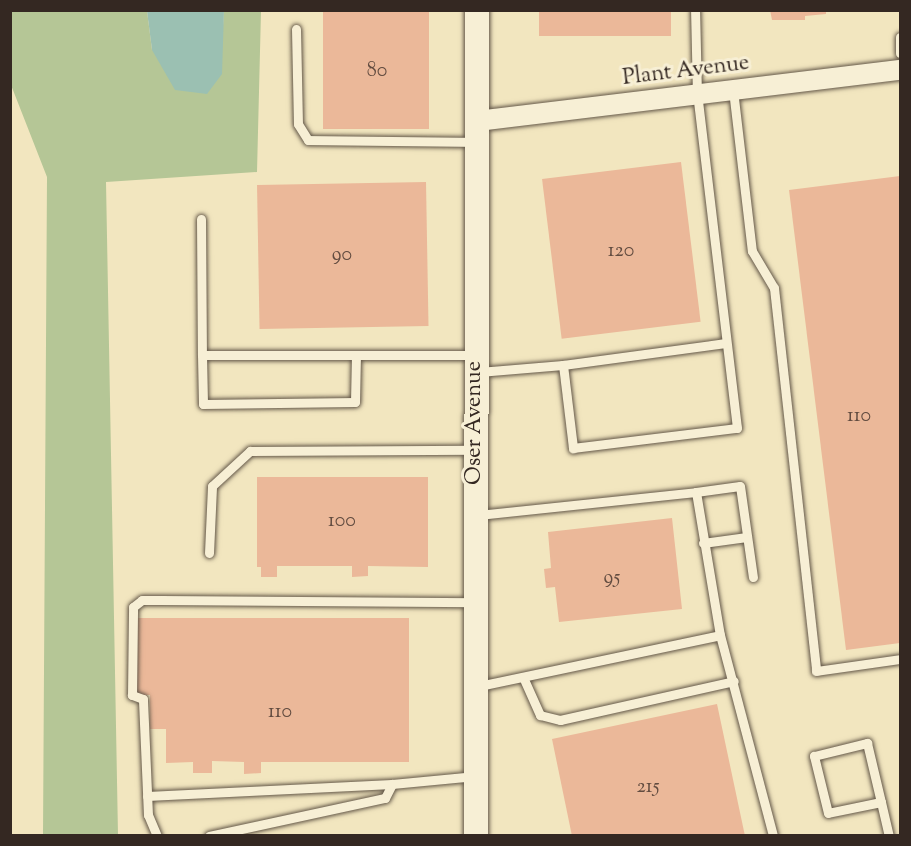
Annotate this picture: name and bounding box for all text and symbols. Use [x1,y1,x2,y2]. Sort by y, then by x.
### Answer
street label: Plant Avenue [621,51,751,93]
house number: 80 [367,59,387,83]
house number: 120 [608,239,634,263]
house number: 90 [332,243,352,267]
street label: Oser Avenue [463,361,489,485]
house number: 110 [847,404,871,428]
house number: 100 [328,509,356,533]
house number: 95 [604,566,620,590]
house number: 110 [268,700,292,724]
house number: 215 [637,775,659,799]

